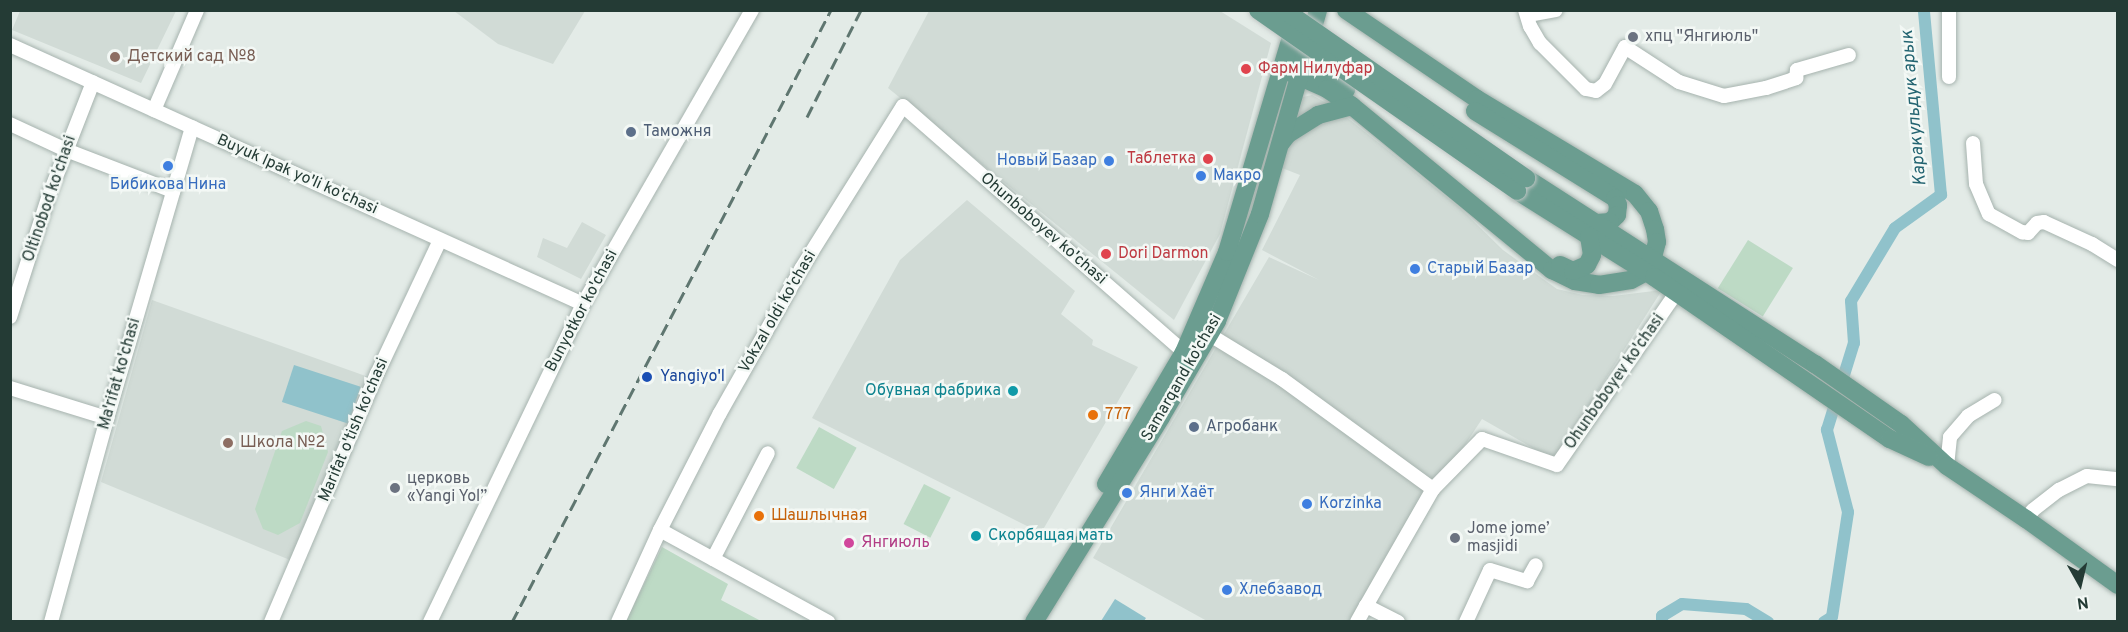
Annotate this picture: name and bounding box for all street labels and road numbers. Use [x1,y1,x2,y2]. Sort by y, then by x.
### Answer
street label: Buyuk Ipak yo'li ko'chasi [214,131,380,219]
street label: Oltinobod ko'chasi [19,133,81,265]
street label: Ohunboboyev ko'chasi [976,169,1110,289]
street label: Bunyotkor ko'chasi [542,247,622,375]
street label: Vokzal oldi ko'chasi [735,247,821,377]
street label: Ohunboboyev ko'chasi [1561,310,1669,454]
street label: Samarqand ko'chasi [1138,311,1226,445]
street label: Ma'rifat ko'chasi [95,316,145,432]
street label: Marifat o'tish ko'chasi [315,355,393,505]

